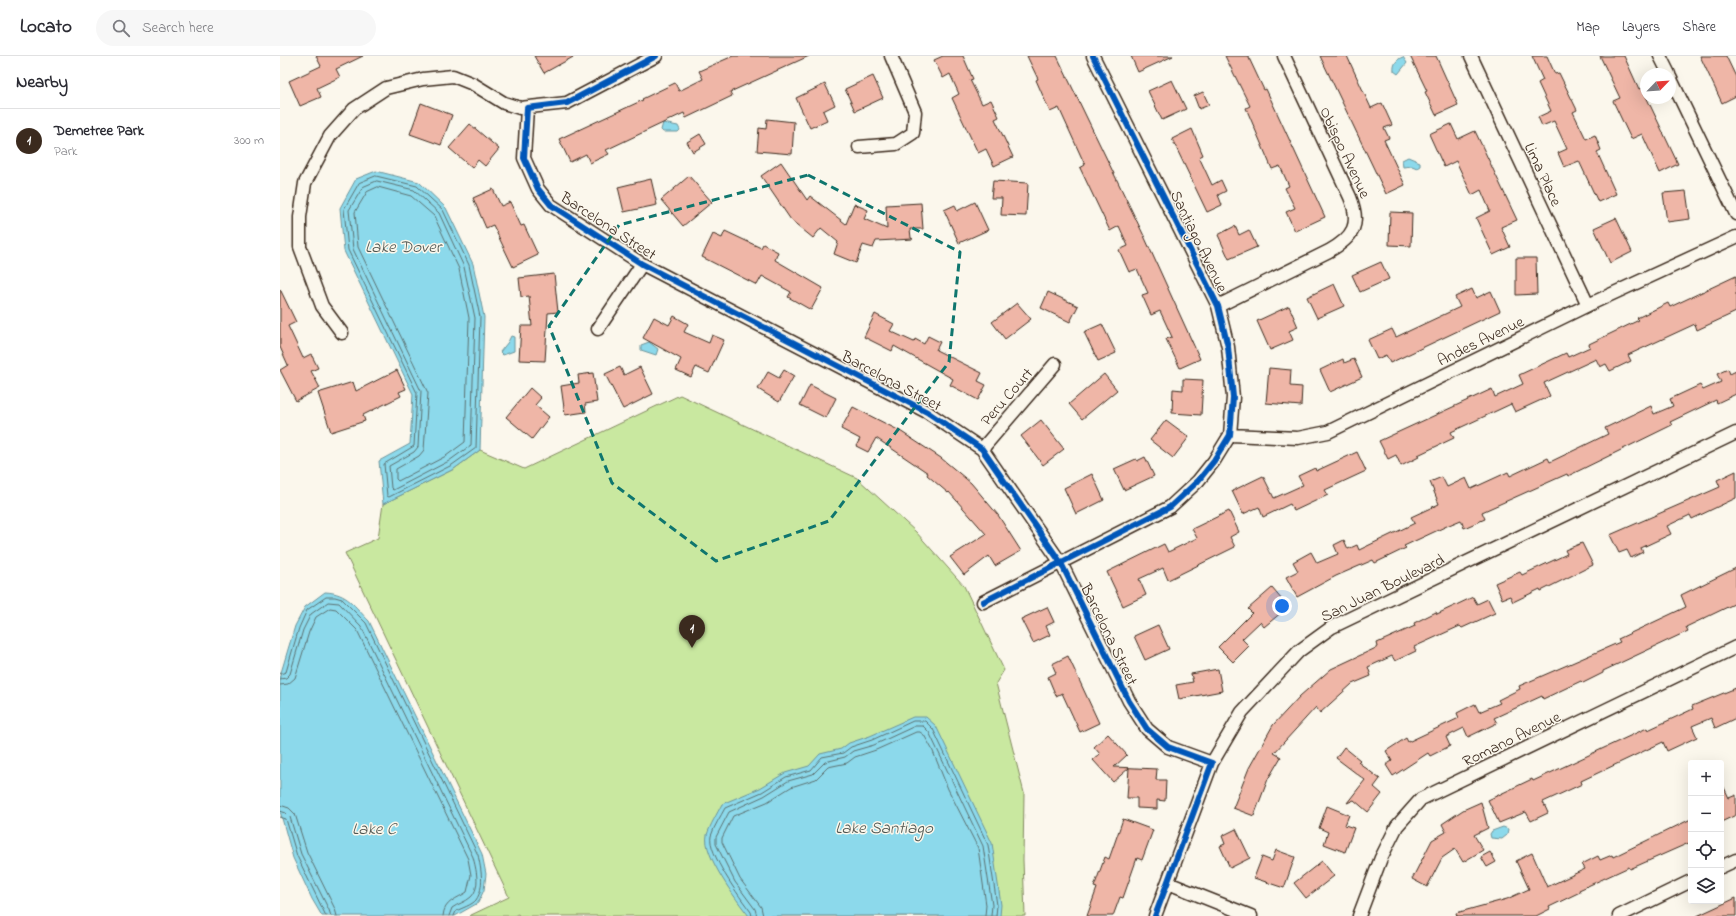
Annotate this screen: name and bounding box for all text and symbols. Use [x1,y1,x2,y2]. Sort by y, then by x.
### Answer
search box [96,10,376,46]
text: Locato [20,14,72,41]
icon: search [110,17,132,39]
text: Search here [142,17,214,39]
text: Map [1576,17,1600,38]
text: Layers [1622,17,1660,38]
text: Share [1682,17,1716,38]
north arrow [1640,68,1676,104]
text: Nearby [16,70,68,95]
street label: Obispo Avenue [1312,103,1376,203]
text: Demetree Park [54,120,144,142]
text: 1 [27,131,31,150]
text: 300 m [234,131,264,150]
street label: Lima Place [1517,139,1568,211]
text: Park [54,142,78,161]
street label: Barcelona Street [554,186,661,267]
street label: Santiago Avenue [1163,187,1234,298]
water label: Lake Dover [365,235,444,260]
street label: Andes Avenue [1433,310,1529,373]
street label: Barcelona Street [836,345,946,419]
street label: Peru Court [975,363,1040,432]
street label: San Juan Boulevard [1317,548,1449,629]
street label: Barcelona Street [1073,579,1143,690]
your location [1272,596,1292,616]
pin: 1 [679,615,705,648]
street label: Romano Avenue [1459,705,1566,774]
map controls [1688,760,1724,904]
button: + [1688,760,1724,796]
button: − [1688,796,1724,832]
water label: Lake Santiago [835,816,934,842]
water label: Lake C [352,817,398,842]
button: locate [1688,832,1724,868]
button: layers [1688,868,1724,904]

